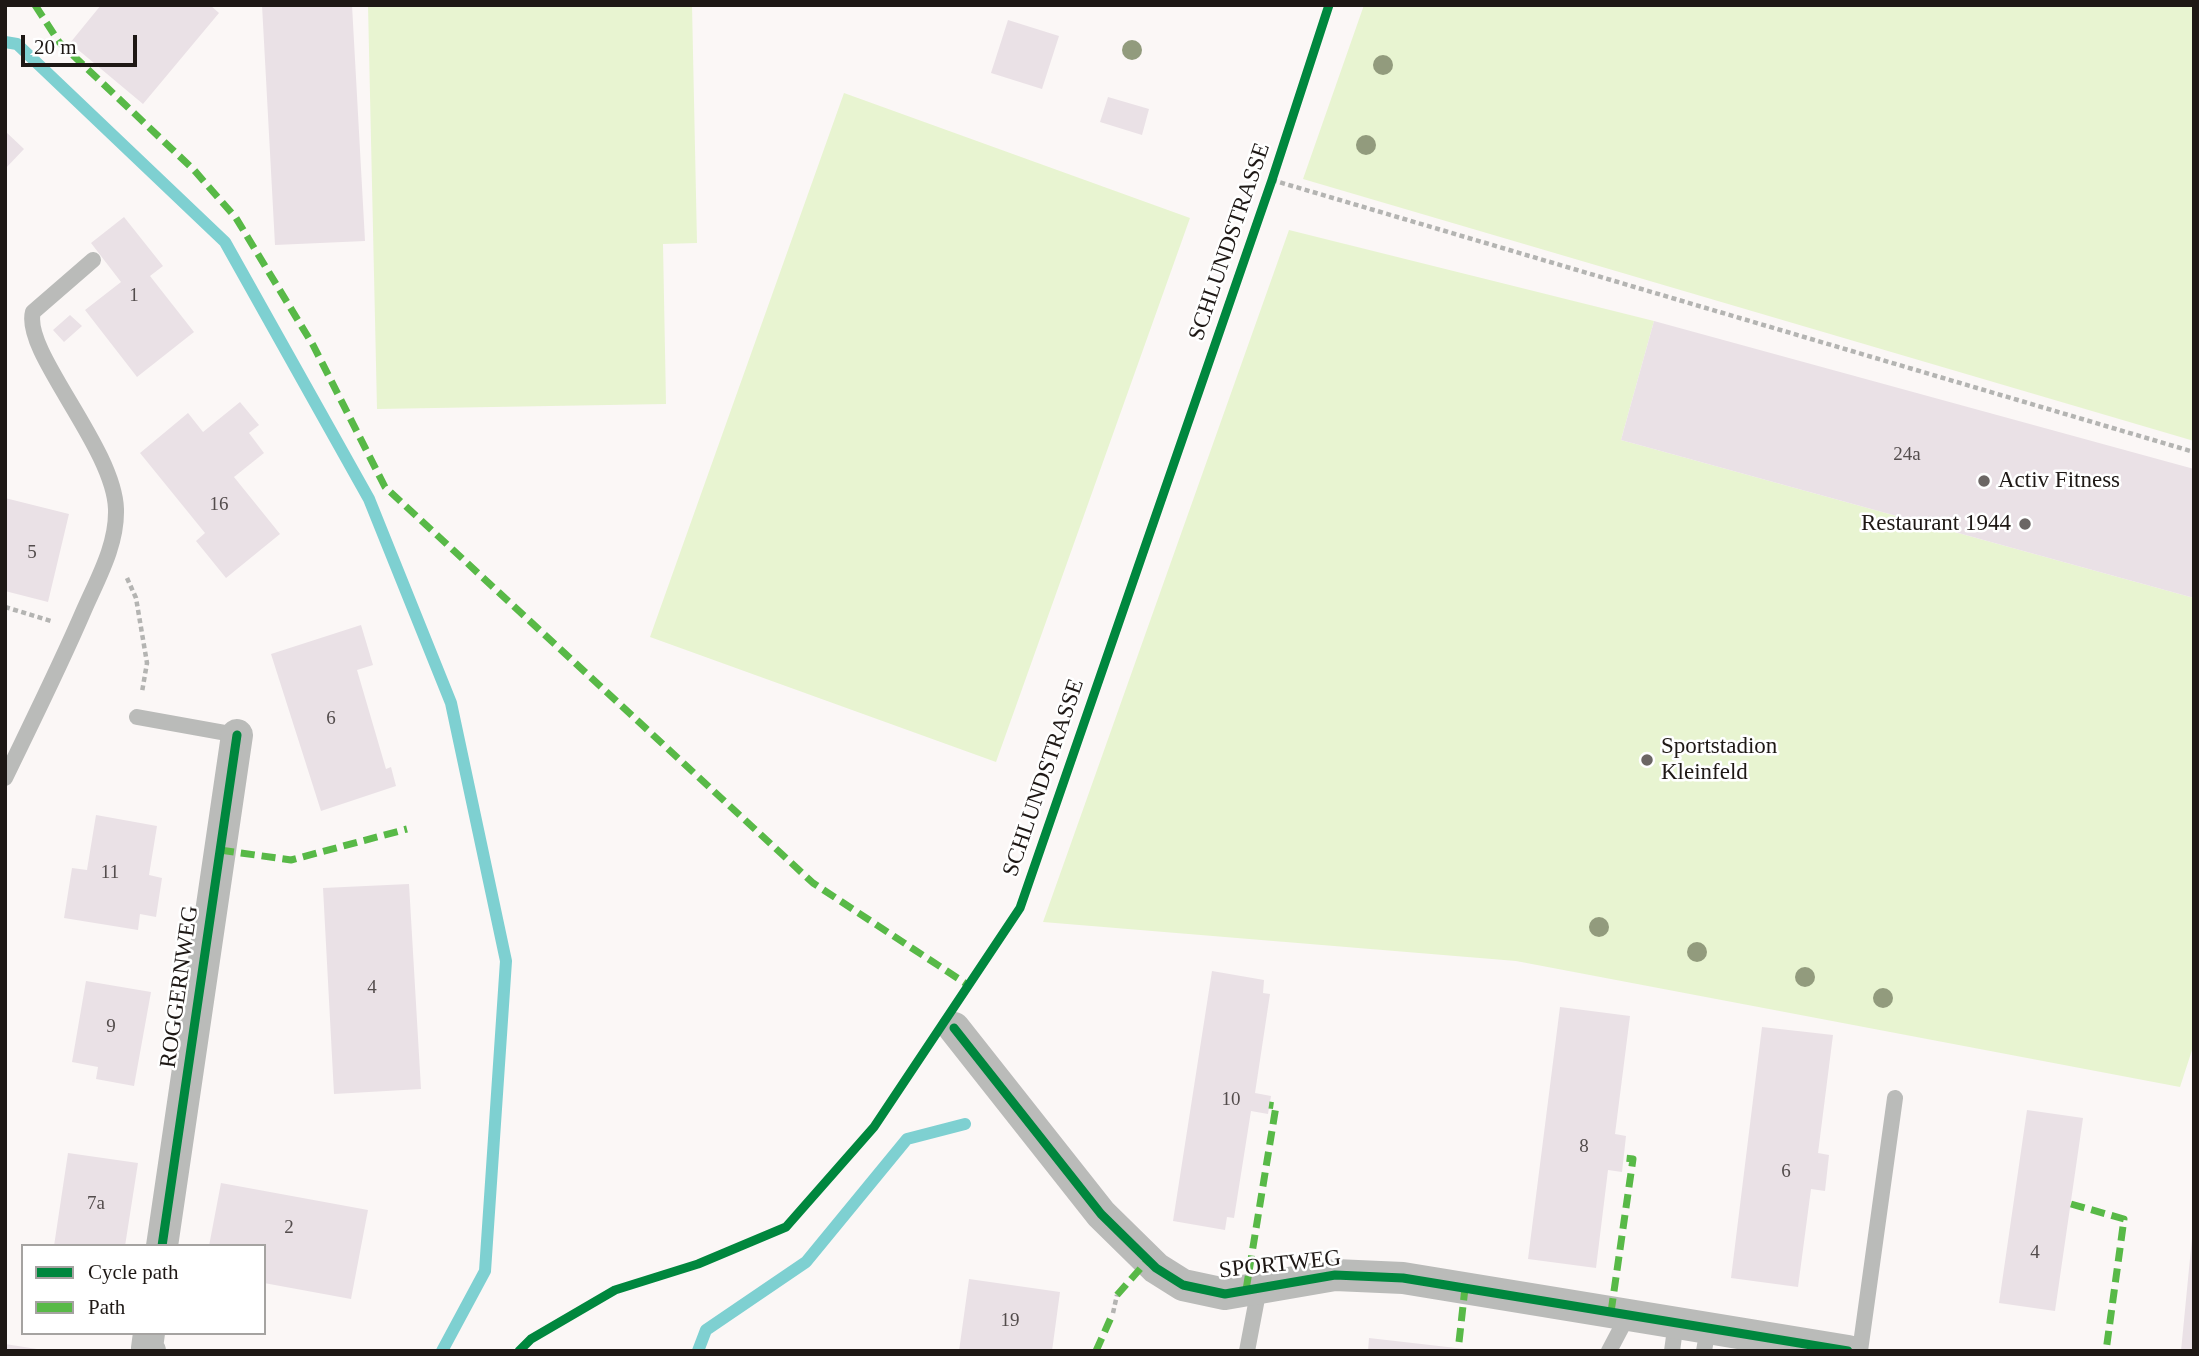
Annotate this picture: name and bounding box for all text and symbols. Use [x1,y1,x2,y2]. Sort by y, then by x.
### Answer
scale bar [24,21,140,65]
text: 20 m [34,35,77,59]
street label: SCHLUNDSTRASSE [1183,140,1277,344]
house number: 1 [129,285,139,307]
house number: 24a [1893,444,1921,466]
place label: Activ Fitness [1998,467,2120,495]
marker: Activ Fitness [1976,473,1992,489]
house number: 16 [210,494,228,516]
place label: Restaurant 1944 [1861,510,2011,538]
marker: Restaurant 1944 [2017,516,2033,532]
house number: 5 [27,542,37,564]
street label: SCHLUNDSTRASSE [997,676,1091,880]
house number: 6 [326,708,336,730]
place label: Sportstadion Kleinfeld [1661,733,1777,787]
marker: Sportstadion Kleinfeld [1639,752,1655,768]
house number: 11 [101,862,119,884]
street label: ROGGERNWEG [155,904,205,1070]
house number: 4 [367,977,377,999]
house number: 9 [106,1016,116,1038]
house number: 10 [1222,1089,1240,1111]
house number: 8 [1579,1136,1589,1158]
house number: 6 [1781,1161,1791,1183]
house number: 7a [87,1193,105,1215]
house number: 2 [284,1217,294,1239]
house number: 4 [2030,1242,2040,1264]
legend [21,1244,266,1335]
street label: SPORTWEG [1218,1245,1342,1285]
text: Cycle path [88,1260,178,1284]
text: Path [88,1295,125,1319]
house number: 19 [1000,1310,1020,1332]

